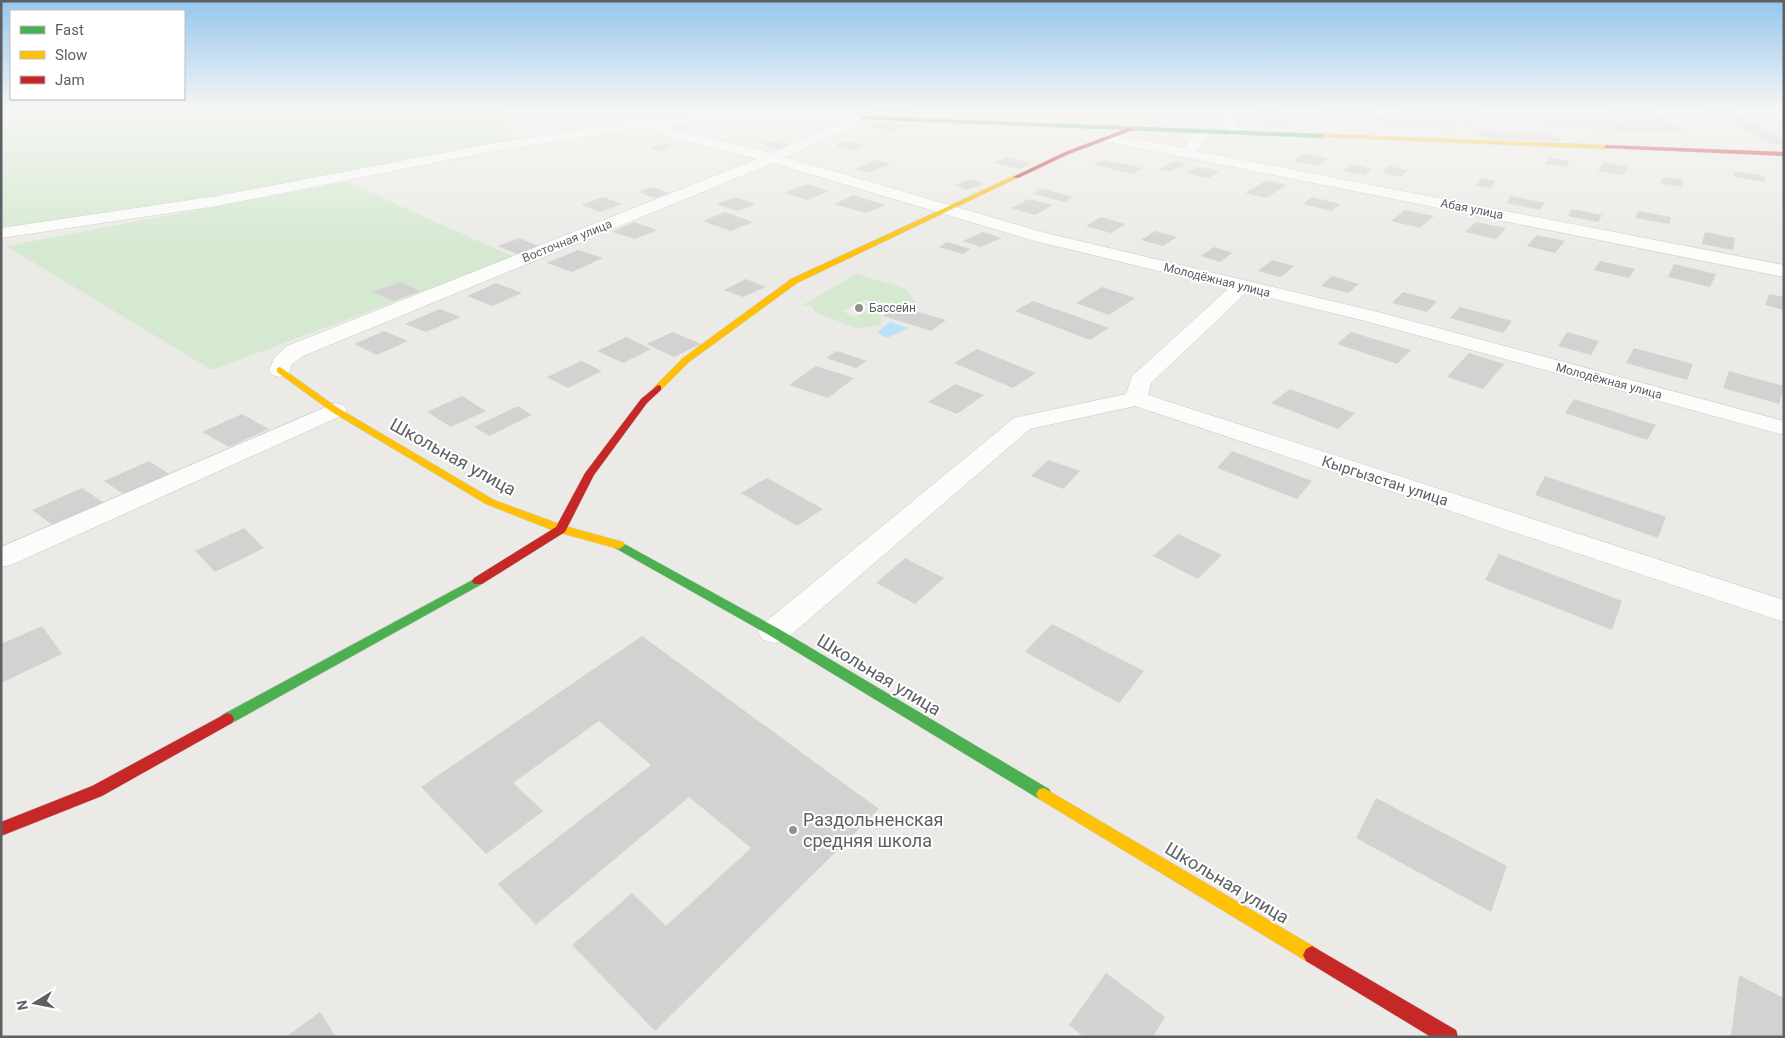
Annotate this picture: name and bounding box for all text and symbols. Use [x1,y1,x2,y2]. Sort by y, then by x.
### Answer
legend [10,10,185,100]
text: Fast [55,21,84,39]
text: Slow [55,46,87,64]
text: Jam [55,71,85,89]
street label: Абая улица [1439,196,1505,222]
street label: Восточная улица [520,217,614,265]
street label: Молодёжная улица [1162,260,1272,300]
place label: Бассейн [869,301,916,315]
marker: Бассейн [853,302,865,314]
street label: Молодёжная улица [1554,360,1664,402]
street label: Школьная улица [387,413,520,500]
street label: Кыргызстан улица [1319,452,1451,510]
street label: Школьная улица [814,629,945,720]
place label: Раздольненская средняя школа [803,809,943,851]
marker: Раздольненская средняя школа [787,824,799,836]
street label: Школьная улица [1162,837,1293,928]
north arrow [10,978,60,1028]
text: N [13,999,31,1012]

